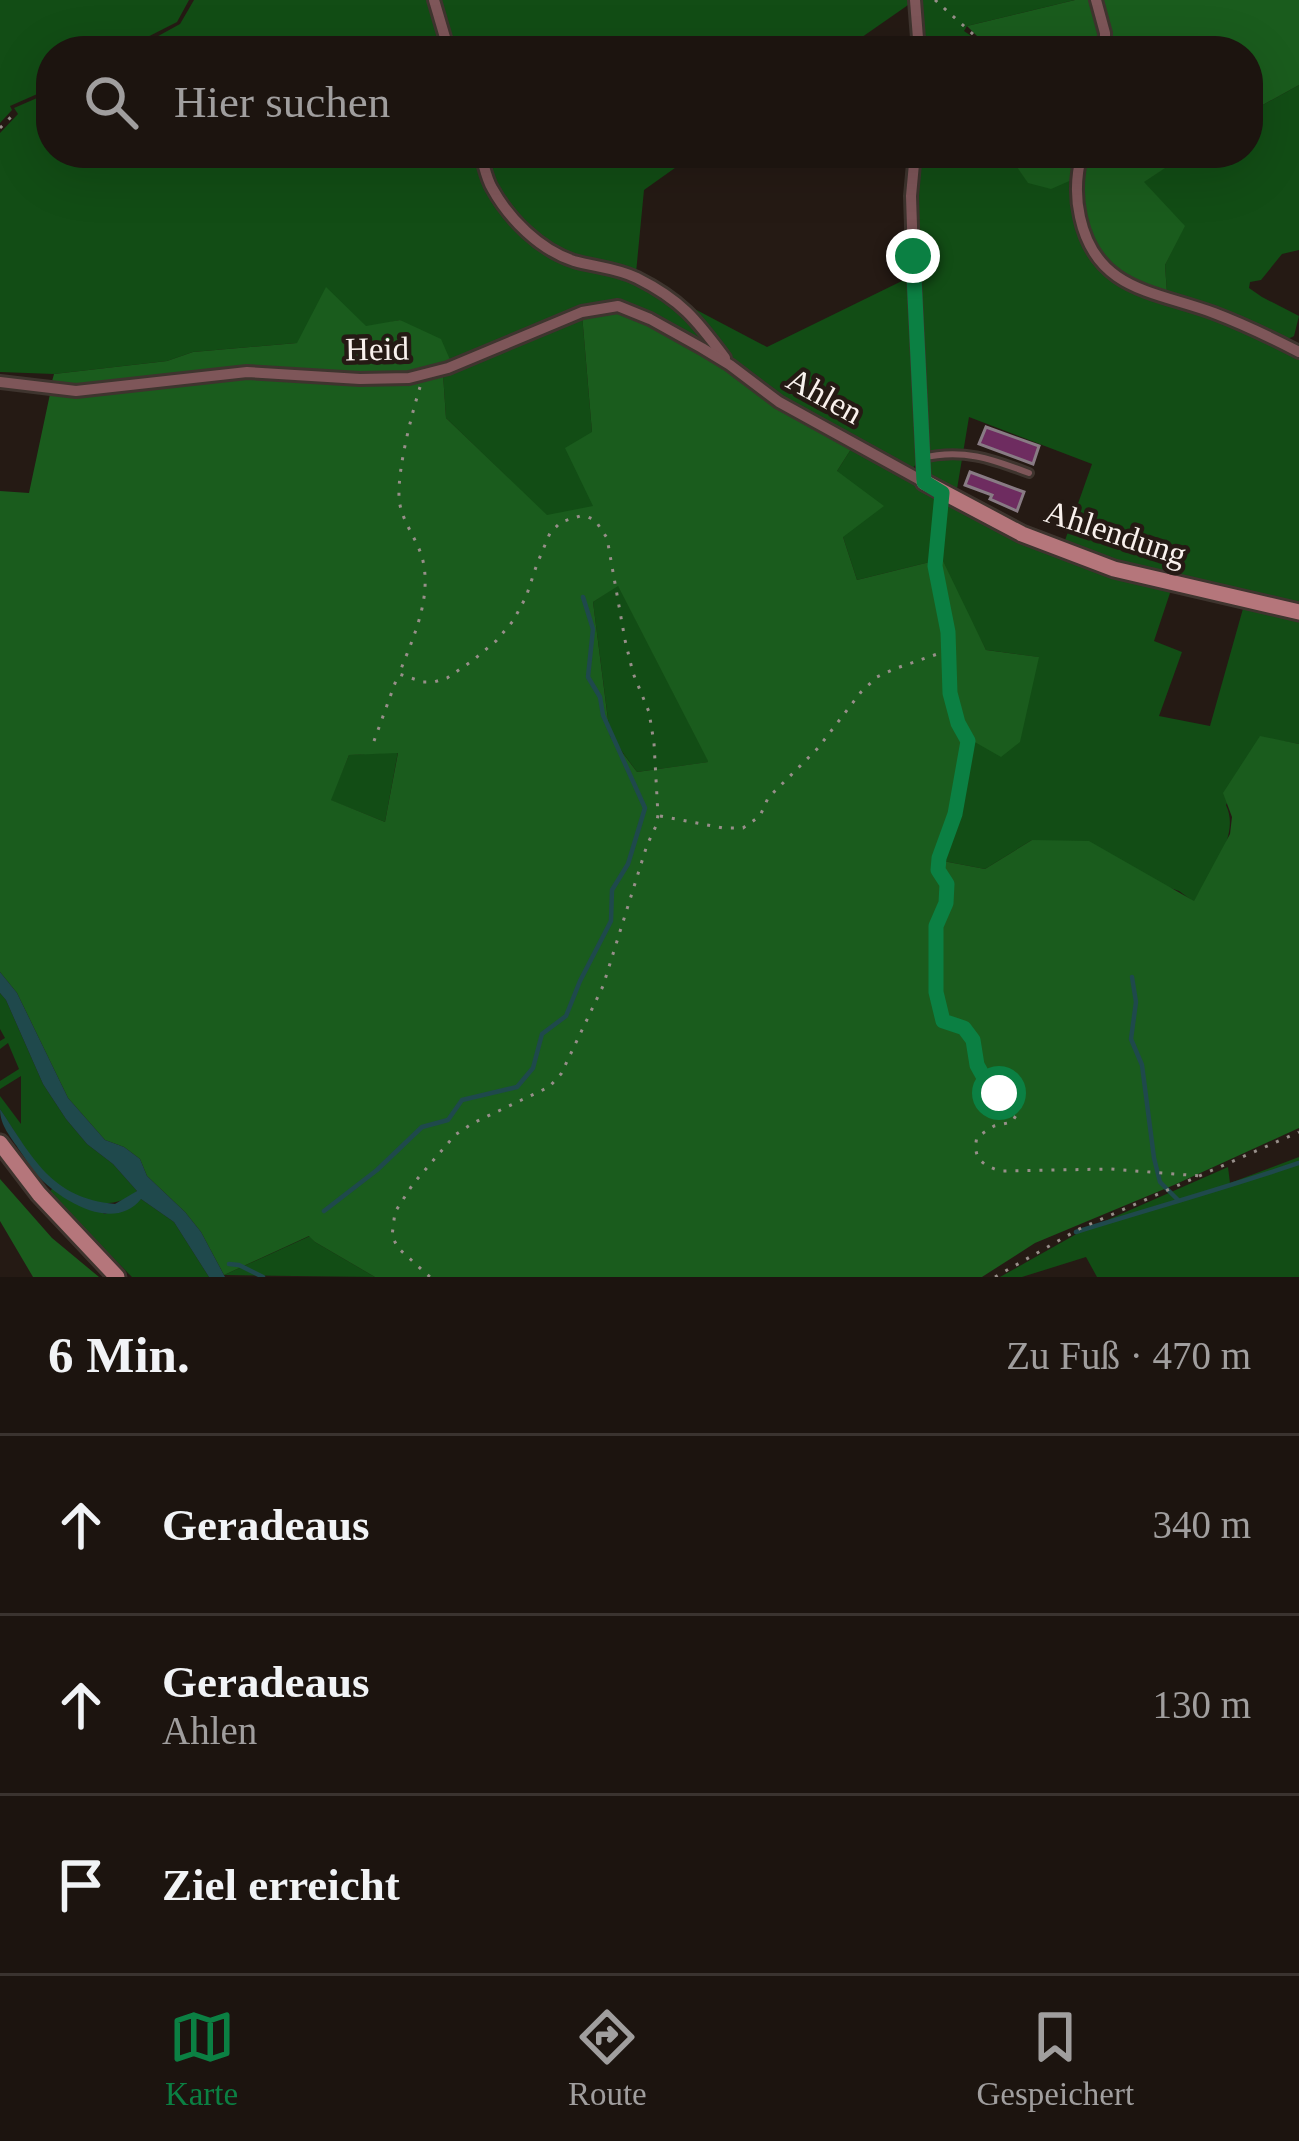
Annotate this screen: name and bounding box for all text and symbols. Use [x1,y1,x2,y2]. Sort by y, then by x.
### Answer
search box [36,36,1263,168]
icon: search [78,69,144,135]
text: Hier suchen [174,77,390,127]
route end [886,229,940,283]
street label: Heid [345,330,410,368]
street label: Ahlen [781,361,869,431]
street label: Ahlendung [1040,493,1191,573]
route start [972,1066,1026,1120]
text: 6 Min. [48,1327,190,1383]
text: Zu Fuß · 470 m [1006,1334,1251,1377]
icon: ahead [48,1492,114,1558]
text: Geradeaus [162,1500,370,1550]
text: 340 m [1152,1503,1251,1546]
text: Geradeaus [162,1657,370,1707]
icon: ahead [48,1672,114,1738]
text: 130 m [1152,1683,1251,1726]
text: Ahlen [162,1709,257,1752]
icon: arrive [48,1852,114,1918]
text: Ziel erreicht [162,1860,400,1910]
tab: Karte [165,2004,238,2113]
tab: Route [568,2004,647,2113]
tab: Gespeichert [977,2004,1134,2113]

